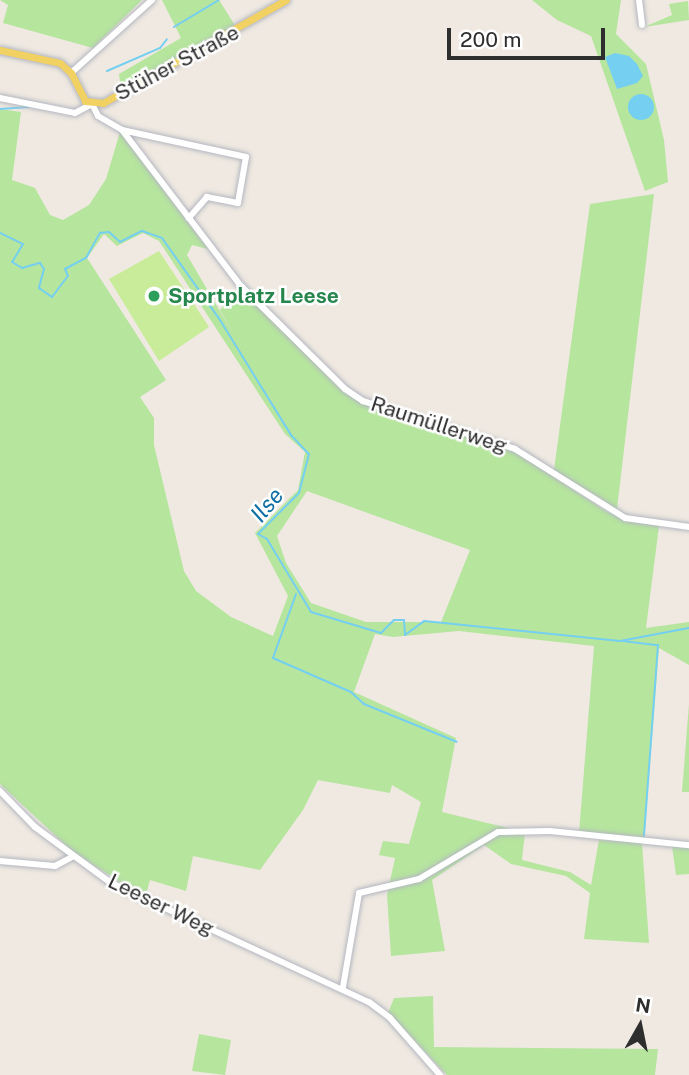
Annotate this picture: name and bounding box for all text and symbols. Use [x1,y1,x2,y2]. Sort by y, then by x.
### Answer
scale bar [451,14,608,58]
street label: Stüher Straße [111,20,243,106]
text: 200 m [460,27,521,52]
place label: Sportplatz Leese [168,283,339,309]
marker: Sportplatz Leese [146,288,162,304]
street label: Raumüllerweg [368,391,510,459]
water label: Ilse [245,482,289,528]
street label: Leeser Weg [104,868,218,942]
north arrow [605,991,675,1061]
text: N [634,993,652,1017]

